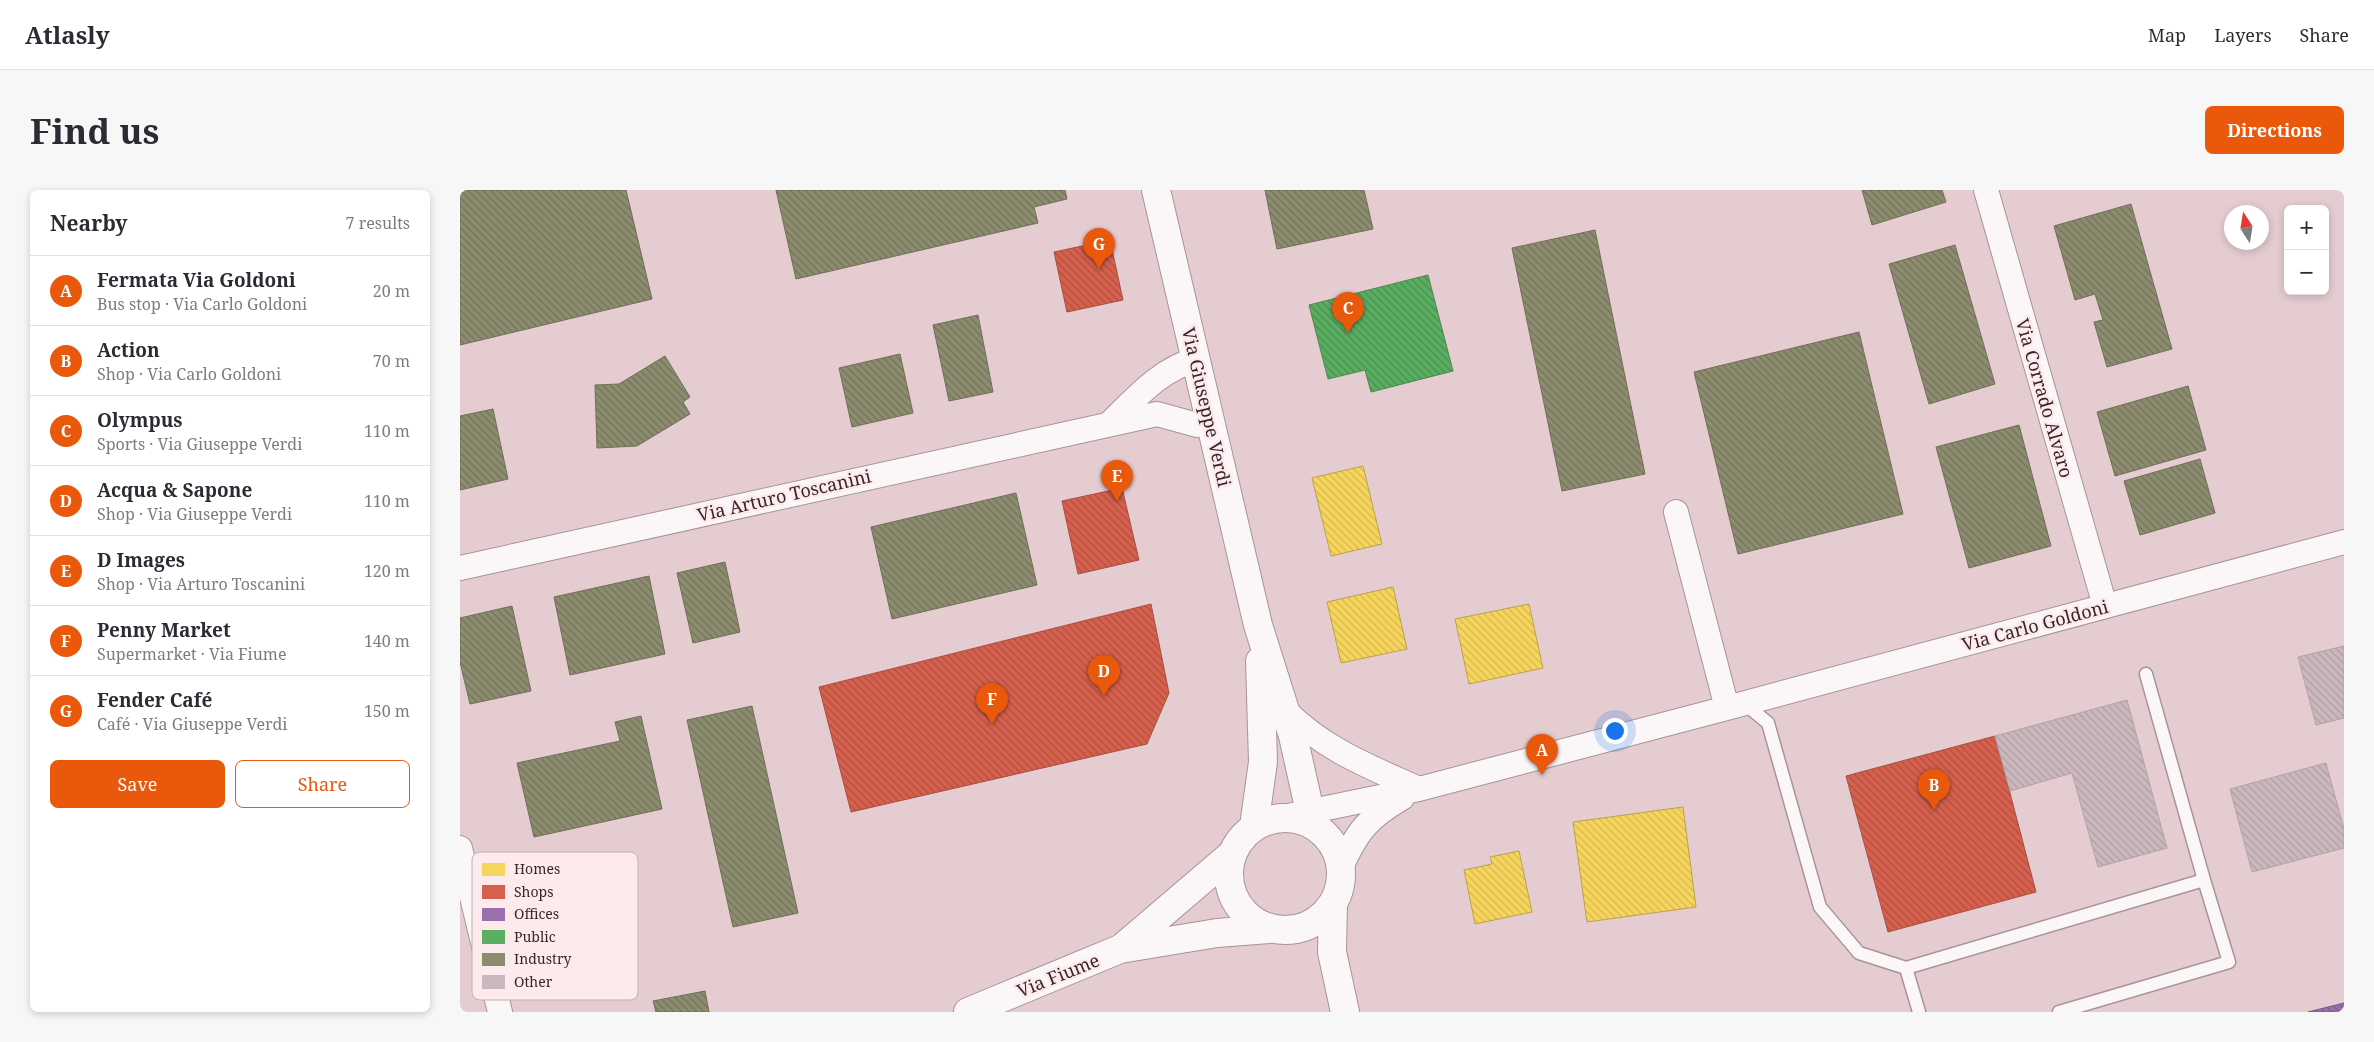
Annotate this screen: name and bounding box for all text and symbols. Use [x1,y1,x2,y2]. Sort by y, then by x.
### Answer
text: Atlasly [25,18,110,51]
text: Map [2148,23,2186,47]
text: Layers [2214,23,2272,47]
text: Share [2300,23,2349,47]
button: Directions [2205,106,2344,154]
text: Find us [30,107,159,154]
north arrow [2224,205,2269,250]
map controls [2284,205,2329,295]
button: + [2284,205,2329,250]
text: Nearby [50,209,128,237]
text: 7 results [346,212,410,234]
pin: G [1083,228,1115,269]
button: − [2284,250,2329,295]
text: Fermata Via Goldoni [97,267,296,293]
text: A [60,280,72,302]
text: 20 m [373,280,410,302]
pin: C [1332,292,1364,333]
text: Bus stop · Via Carlo Goldoni [97,293,307,315]
street label: Via Corrado Alvaro [2011,316,2079,480]
street label: Via Giuseppe Verdi [1177,325,1237,489]
text: Action [97,337,160,363]
text: B [61,350,71,372]
text: 70 m [373,350,410,372]
text: Shop · Via Carlo Goldoni [97,363,281,385]
text: Olympus [97,407,182,433]
text: C [61,420,71,442]
text: 110 m [364,420,410,442]
text: Sports · Via Giuseppe Verdi [97,433,302,455]
pin: E [1101,460,1133,501]
street label: Via Arturo Toscanini [695,463,873,527]
text: Acqua & Sapone [97,477,252,503]
text: D [60,490,72,512]
text: 110 m [364,490,410,512]
text: Shop · Via Giuseppe Verdi [97,503,292,525]
text: D Images [97,547,185,573]
text: E [61,560,71,582]
text: 120 m [364,560,410,582]
text: Shop · Via Arturo Toscanini [97,573,305,595]
street label: Via Carlo Goldoni [1959,594,2111,656]
text: Penny Market [97,617,231,643]
text: F [61,630,71,652]
text: 140 m [364,630,410,652]
text: Supermarket · Via Fiume [97,643,287,665]
pin: D [1088,655,1120,696]
pin: F [976,683,1008,724]
text: Fender Café [97,687,212,713]
text: G [60,700,72,722]
text: 150 m [364,700,410,722]
text: Café · Via Giuseppe Verdi [97,713,287,735]
your location [1602,718,1628,744]
pin: A [1526,734,1558,775]
button: Save [50,760,225,808]
button: Share [235,760,410,808]
pin: B [1918,769,1950,810]
legend [472,852,638,1000]
text: Homes [514,859,560,878]
text: Shops [514,882,554,901]
text: Offices [514,904,559,923]
text: Public [514,927,556,946]
street label: Via Fiume [1013,948,1103,1002]
text: Industry [514,949,571,968]
text: Other [514,972,553,991]

